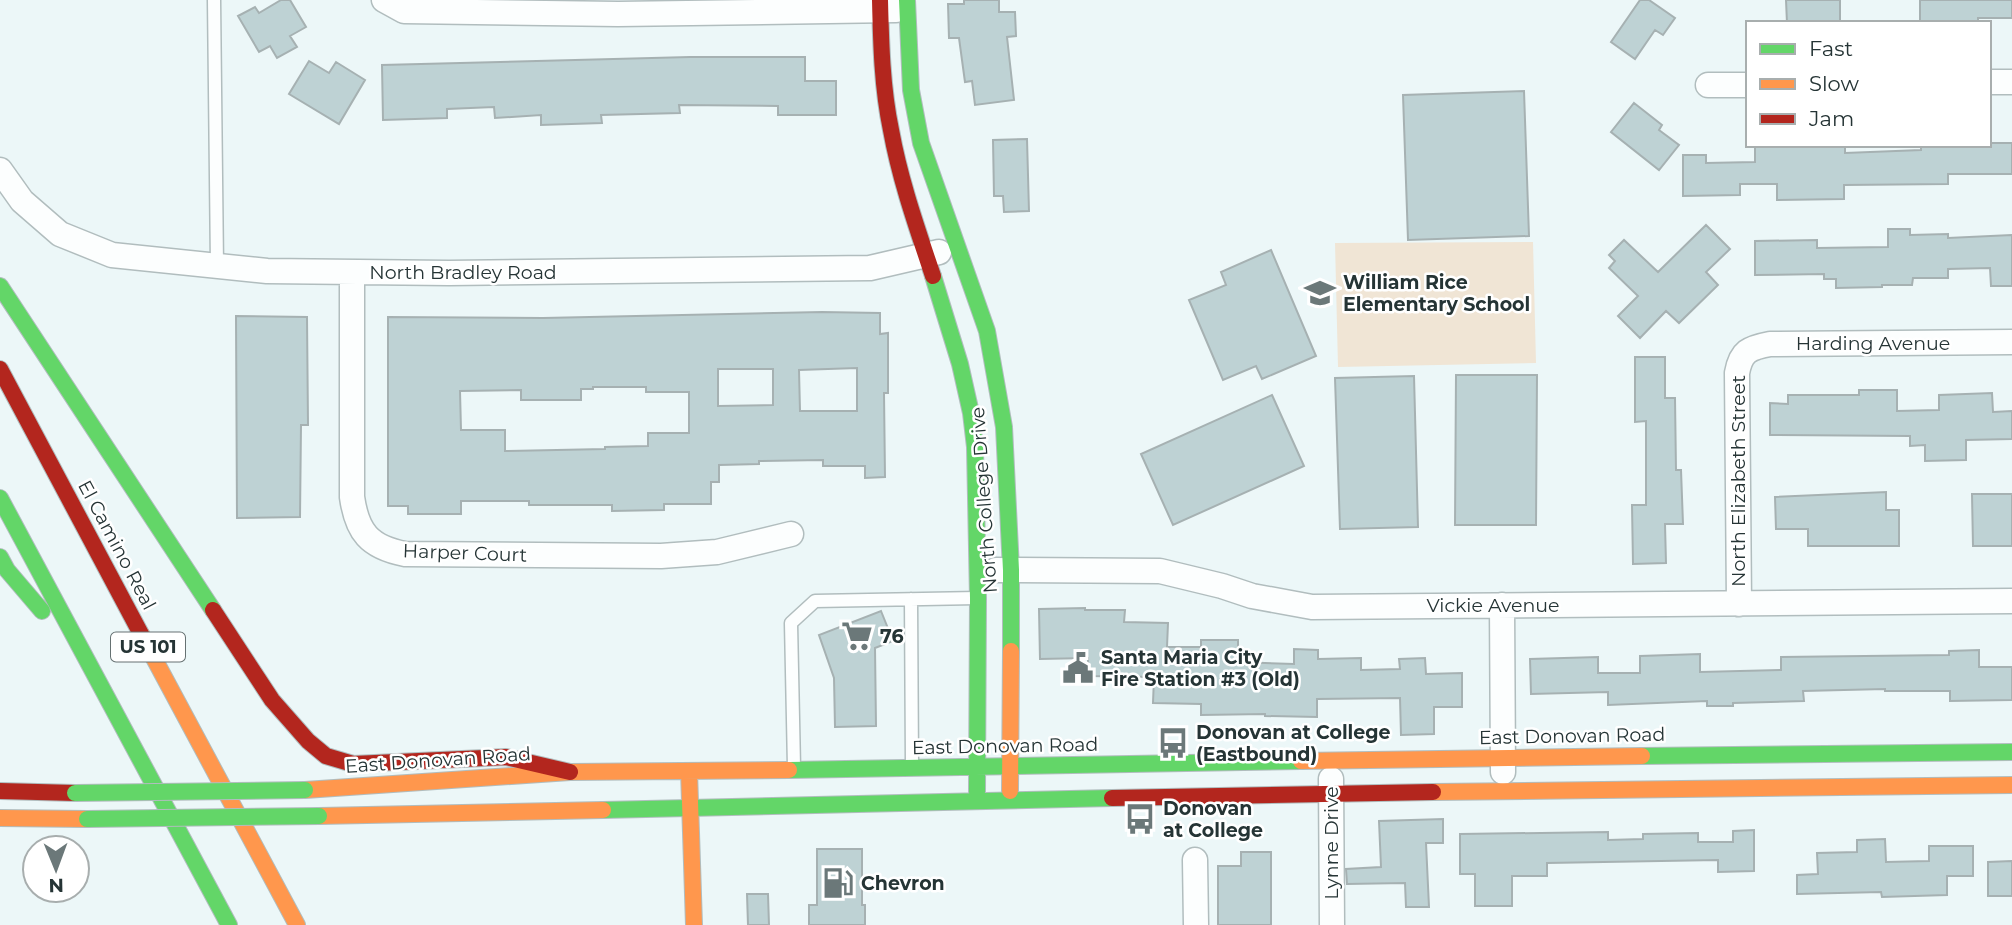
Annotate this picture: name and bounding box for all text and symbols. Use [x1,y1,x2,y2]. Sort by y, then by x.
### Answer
legend [1746,21,1991,147]
text: Fast [1809,36,1853,61]
text: Slow [1809,71,1859,96]
text: Jam [1808,106,1854,131]
street label: North Bradley Road [369,261,557,284]
place label: William Rice Elementary School [1343,271,1530,316]
school or university icon: William Rice Elementary School [1303,276,1337,310]
street label: Harding Avenue [1796,332,1950,355]
street label: North Elizabeth Street [1727,375,1750,587]
street label: North College Drive [966,406,1002,594]
street label: El Camino Real [73,476,161,614]
street label: Harper Court [402,539,528,567]
street label: Vickie Avenue [1426,594,1560,617]
supermarket icon: 76 [840,619,874,653]
place label: 76 [880,625,904,648]
road number: US 101 [111,632,185,662]
place label: Santa Maria City Fire Station #3 (Old) [1101,646,1300,691]
public building icon: Santa Maria City Fire Station #3 (Old) [1061,651,1095,685]
place label: Donovan at College (Eastbound) [1196,721,1391,766]
street label: East Donovan Road [1479,723,1665,749]
bus stop icon: Donovan at College (Eastbound) [1156,726,1190,760]
street label: East Donovan Road [912,733,1098,759]
street label: East Donovan Road [344,742,532,778]
street label: Lynne Drive [1320,786,1343,900]
place label: Donovan at College [1163,797,1263,842]
bus stop icon: Donovan at College [1123,802,1157,836]
north arrow [21,834,91,904]
fuel station icon: Chevron [821,866,855,900]
place label: Chevron [861,872,945,895]
text: N [48,874,64,897]

